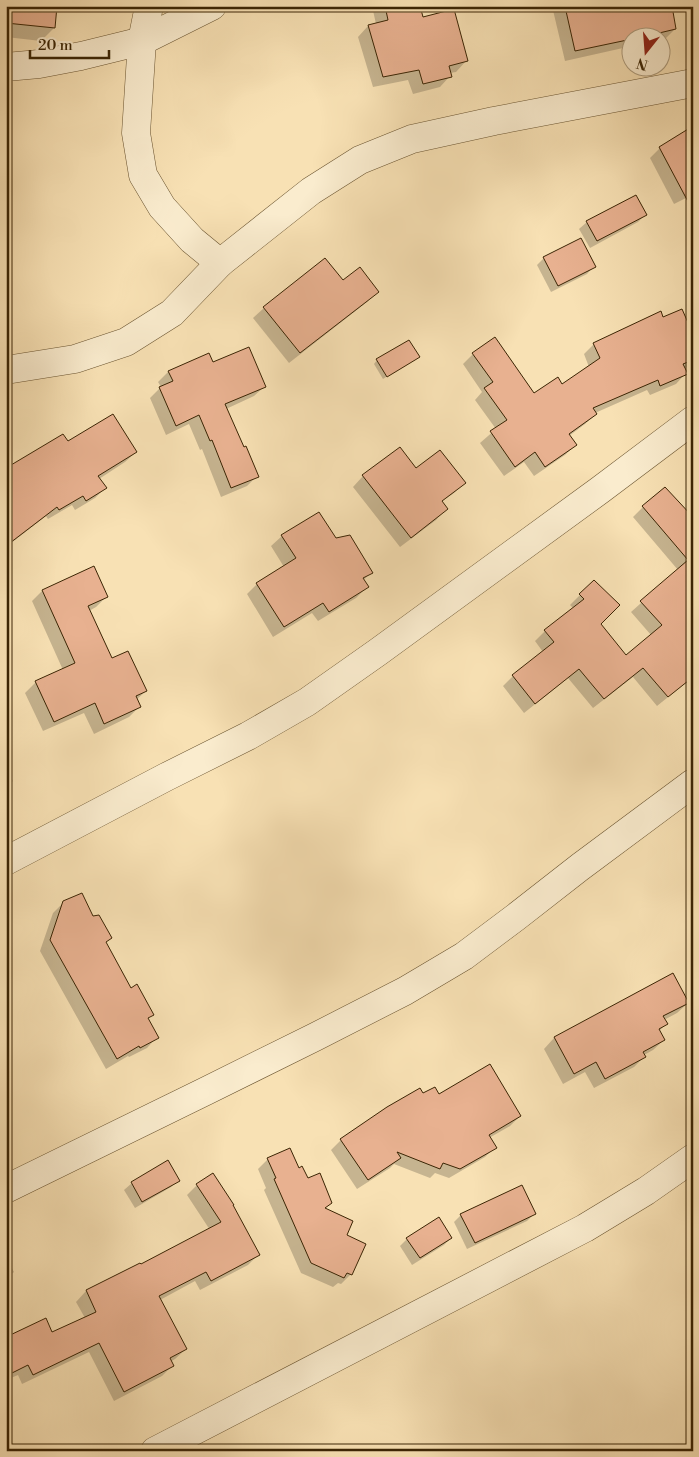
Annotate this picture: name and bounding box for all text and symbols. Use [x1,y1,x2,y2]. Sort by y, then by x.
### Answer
scale bar [30,28,109,60]
north arrow [622,28,672,78]
text: 20 m [38,36,73,55]
text: N [635,53,650,74]

